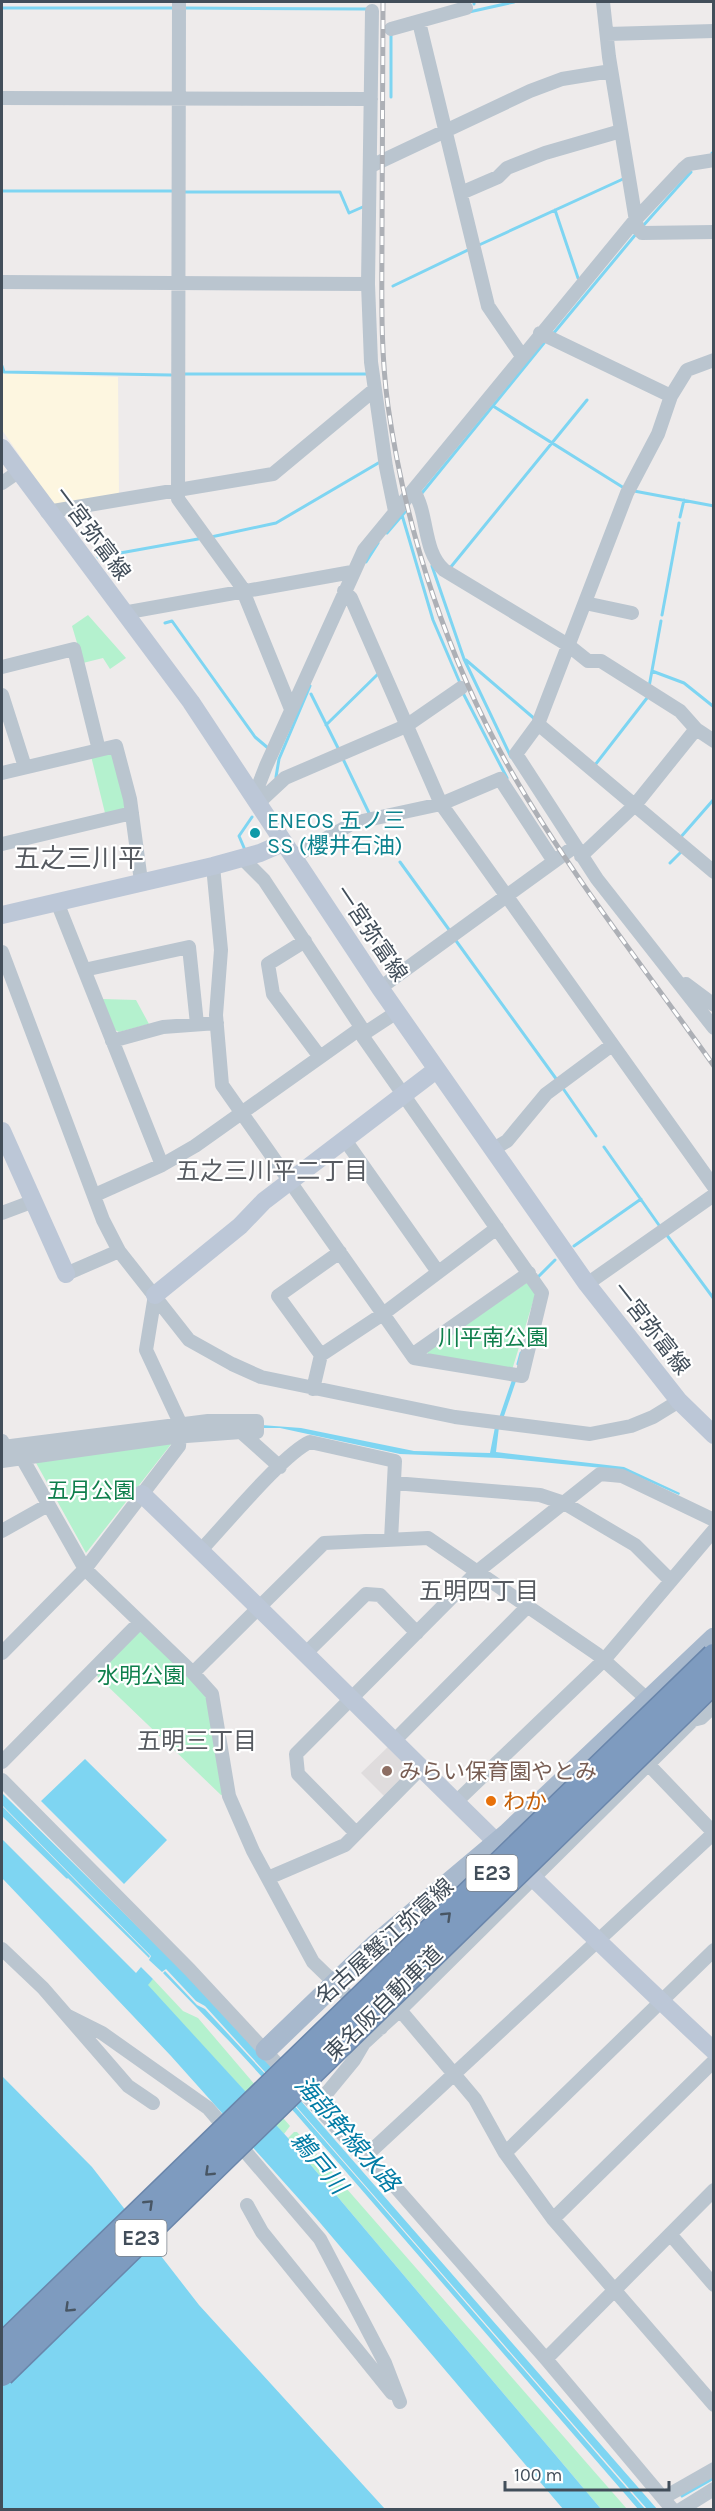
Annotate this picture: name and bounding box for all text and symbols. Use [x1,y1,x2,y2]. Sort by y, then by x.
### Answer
street label: 一宮弥富線 [49,482,136,585]
place label: ENEOS 五ノ三 SS (櫻井石油) [267,808,406,859]
marker: ENEOS 五ノ三 SS (櫻井石油) [248,826,262,840]
district label: 五之三川平 [14,843,144,874]
street label: 一宮弥富線 [330,881,413,986]
district label: 五之三川平二丁目 [176,1157,368,1185]
street label: 一宮弥富線 [607,1277,695,1380]
park label: 川平南公園 [438,1325,548,1351]
park label: 五月公園 [47,1478,135,1504]
district label: 五明四丁目 [419,1577,539,1605]
park label: 水明公園 [97,1663,185,1689]
district label: 五明三丁目 [137,1727,257,1755]
place label: みらい保育園やとみ [399,1759,597,1785]
marker: みらい保育園やとみ [380,1764,394,1778]
place label: わか [503,1789,547,1815]
marker: わか [484,1794,498,1808]
road number: E23 [466,1855,518,1891]
street label: 名古屋蟹江弥富線 [311,1873,459,2010]
one-way arrow [441,1912,451,1923]
street label: 東名阪自動車道 [319,1941,448,2067]
water label: 海部幹線水路 [289,2070,406,2199]
water label: 鵜戸川 [285,2126,355,2202]
one-way arrow [206,2165,216,2176]
one-way arrow [142,2200,153,2211]
road number: E23 [116,2220,166,2256]
one-way arrow [66,2301,76,2312]
scale bar [505,2454,668,2492]
text: 100 m [514,2464,562,2486]

